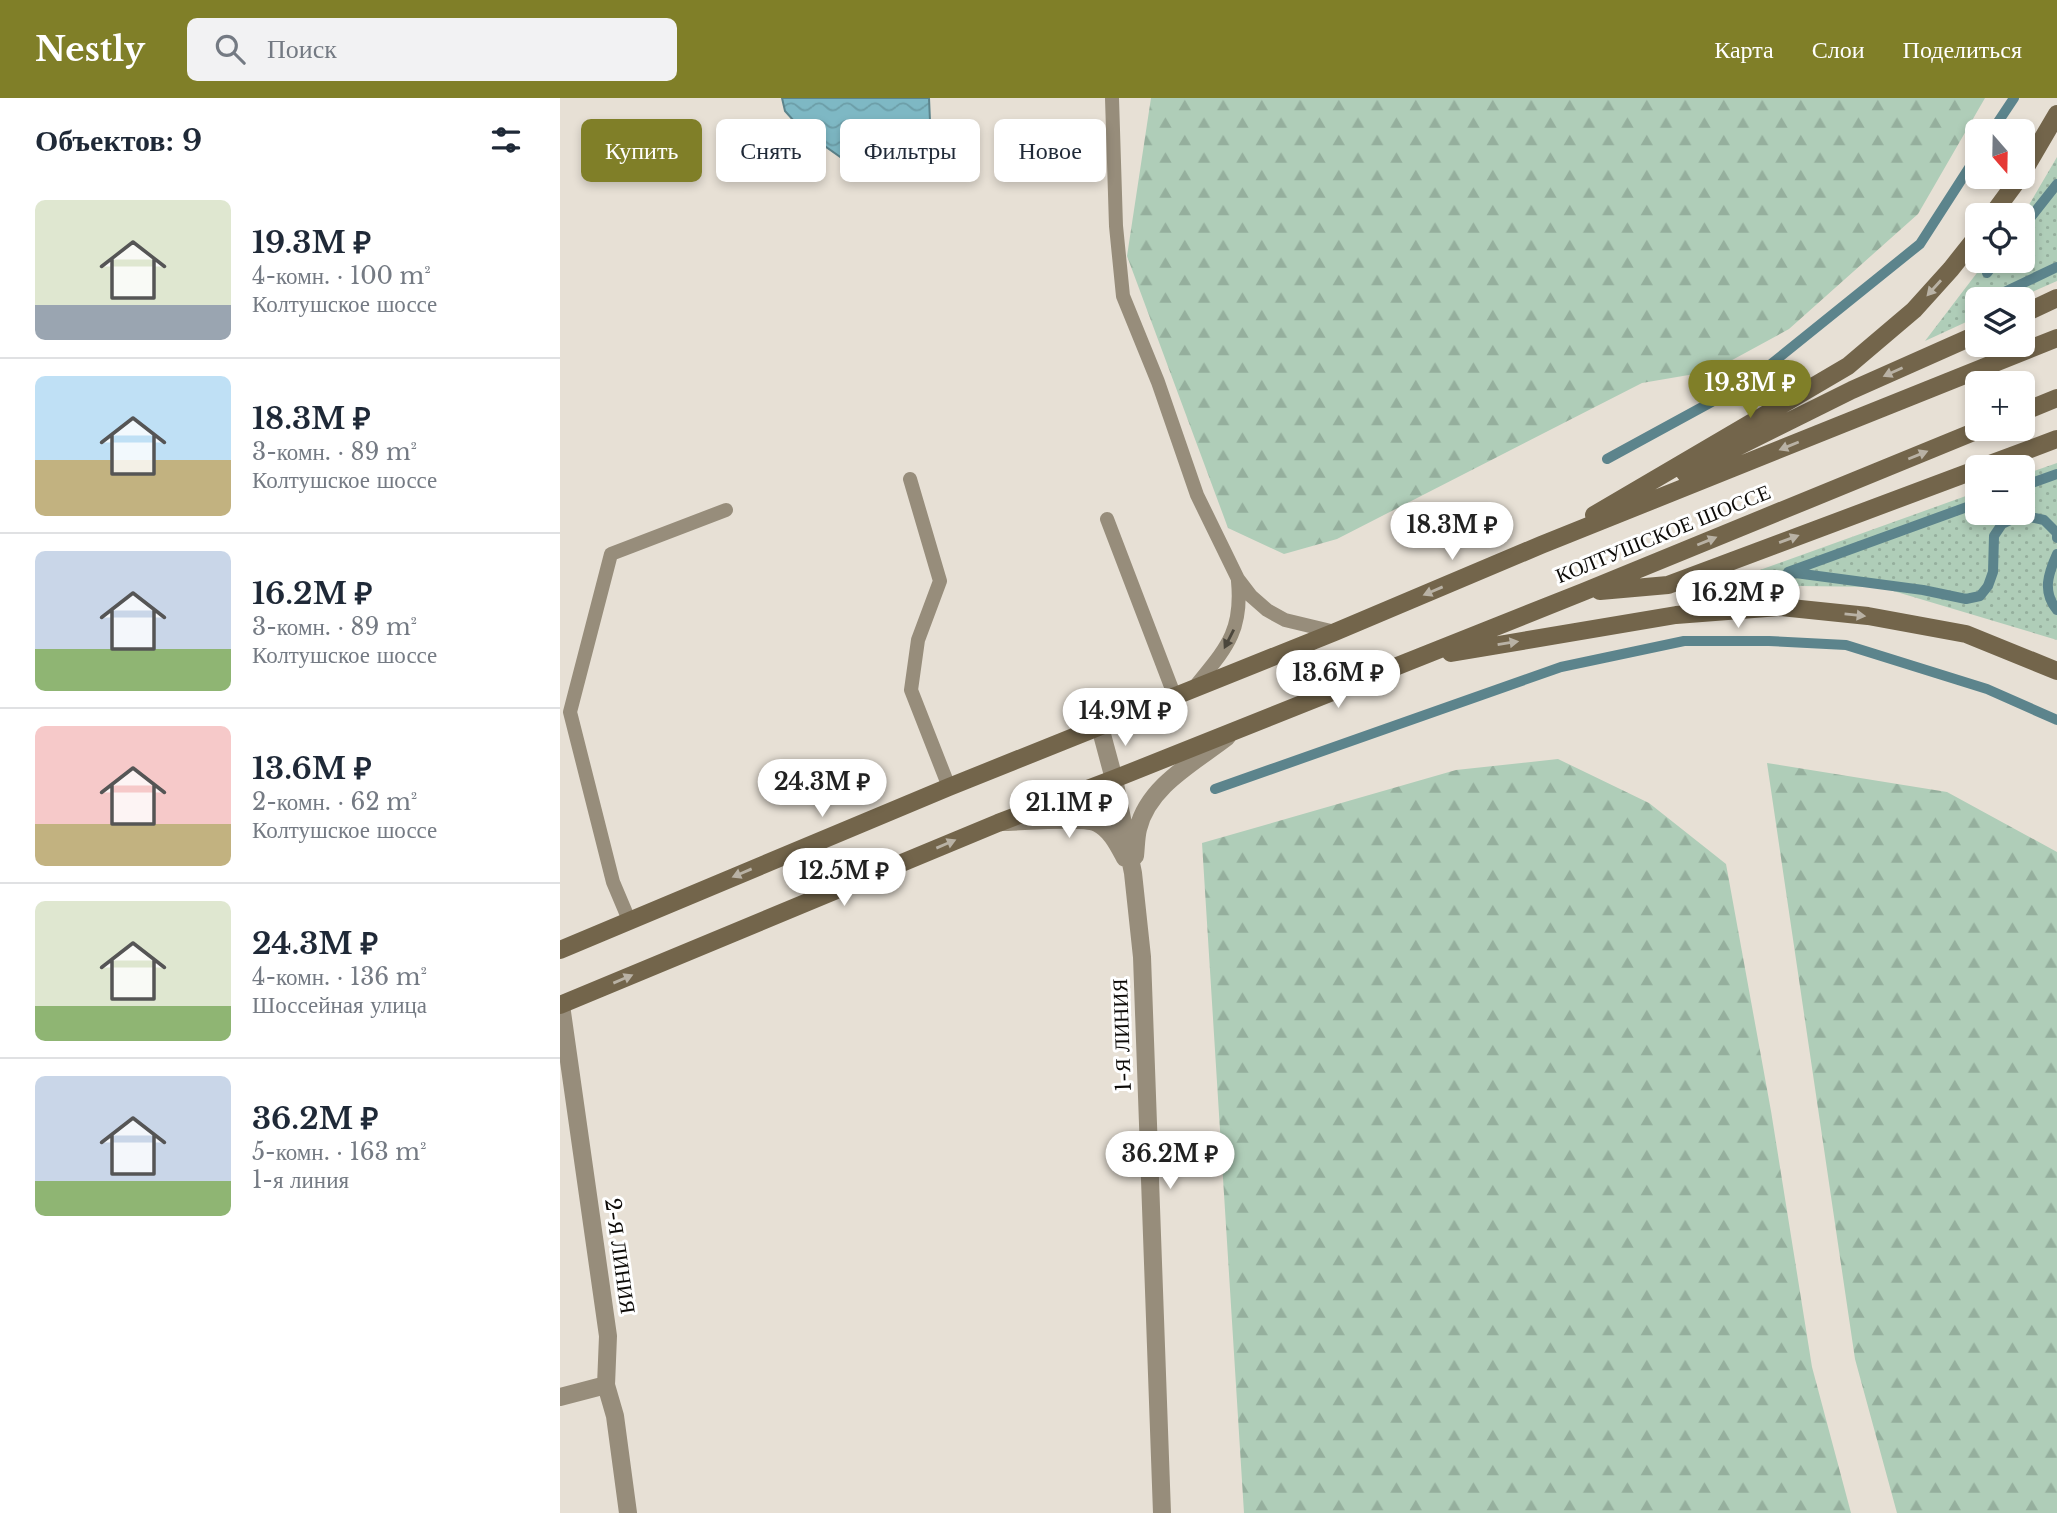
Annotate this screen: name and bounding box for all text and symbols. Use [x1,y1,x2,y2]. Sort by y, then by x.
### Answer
search box [187,18,677,81]
text: Nestly [35,29,145,70]
icon: search [211,30,249,68]
text: Поиск [267,33,337,65]
text: Карта [1714,35,1774,64]
text: Слои [1812,35,1865,64]
text: Поделиться [1903,35,2022,64]
chip: Купить [581,119,702,182]
chip: Снять [716,119,826,182]
chip: Фильтры [840,119,980,182]
chip: Новое [994,119,1106,182]
north arrow [1965,119,2035,189]
map controls [1965,119,2035,525]
icon: filters [487,121,525,159]
text: Объектов: 9 [35,122,202,159]
button: locate [1965,203,2035,273]
text: 19.3M ₽ [252,224,371,261]
icon: home [91,228,175,312]
text: 4-комн. · 100 m² [252,262,431,290]
one-way arrow [1926,279,1942,297]
button: layers [1965,287,2035,357]
text: Колтушское шоссе [252,290,437,318]
pin: 19.3M ₽ [1685,360,1815,420]
one-way arrow [1883,366,1903,378]
text: 19.3M ₽ [1704,369,1796,397]
button: + [1965,371,2035,441]
text: 18.3M ₽ [252,400,371,437]
icon: home [91,404,175,488]
text: 3-комн. · 89 m² [252,438,417,466]
one-way arrow [1779,441,1800,452]
one-way arrow [1907,449,1928,460]
button: − [1965,455,2035,525]
text: Колтушское шоссе [252,466,437,494]
street label: КОЛТУШСКОЕ ШОССЕ [1552,479,1774,589]
pin: 18.3M ₽ [1387,503,1517,562]
text: 18.3M ₽ [1406,511,1498,539]
one-way arrow [1779,533,1800,544]
one-way arrow [1697,535,1718,546]
pin: 16.2M ₽ [1673,570,1803,630]
text: 16.2M ₽ [252,575,372,612]
icon: home [91,579,175,663]
text: 16.2M ₽ [1692,579,1784,607]
one-way arrow [1423,586,1444,597]
one-way arrow [1844,610,1866,621]
text: 3-комн. · 89 m² [252,613,417,641]
one-way arrow [1224,629,1235,649]
one-way arrow [1497,637,1519,648]
text: Колтушское шоссе [252,641,437,669]
pin: 13.6M ₽ [1273,650,1403,710]
text: 13.6M ₽ [1292,659,1384,687]
pin: 14.9M ₽ [1060,688,1190,748]
text: 14.9M ₽ [1079,697,1171,725]
text: 13.6M ₽ [252,750,372,787]
icon: home [91,754,175,838]
pin: 24.3M ₽ [757,760,887,819]
text: 24.3M ₽ [774,768,870,796]
pin: 21.1M ₽ [1004,780,1134,840]
text: 2-комн. · 62 m² [252,788,417,816]
text: 21.1M ₽ [1026,789,1112,817]
text: Колтушское шоссе [252,816,437,844]
one-way arrow [936,839,957,850]
pin: 12.5M ₽ [779,848,909,908]
text: 12.5M ₽ [799,857,889,885]
one-way arrow [731,868,752,879]
text: 24.3M ₽ [252,925,378,962]
icon: home [91,929,175,1013]
text: 4-комн. · 136 m² [252,963,427,991]
one-way arrow [613,973,634,984]
street label: 1-Я ЛИНИЯ [1107,978,1137,1092]
text: Шоссейная улица [252,991,427,1019]
text: 36.2M ₽ [252,1100,378,1137]
icon: home [91,1104,175,1188]
pin: 36.2M ₽ [1105,1132,1235,1191]
text: 5-комн. · 163 m² [252,1138,427,1166]
text: 36.2M ₽ [1122,1140,1218,1168]
text: 1-я линия [252,1166,349,1194]
street label: 2-Я ЛИНИЯ [599,1197,641,1315]

